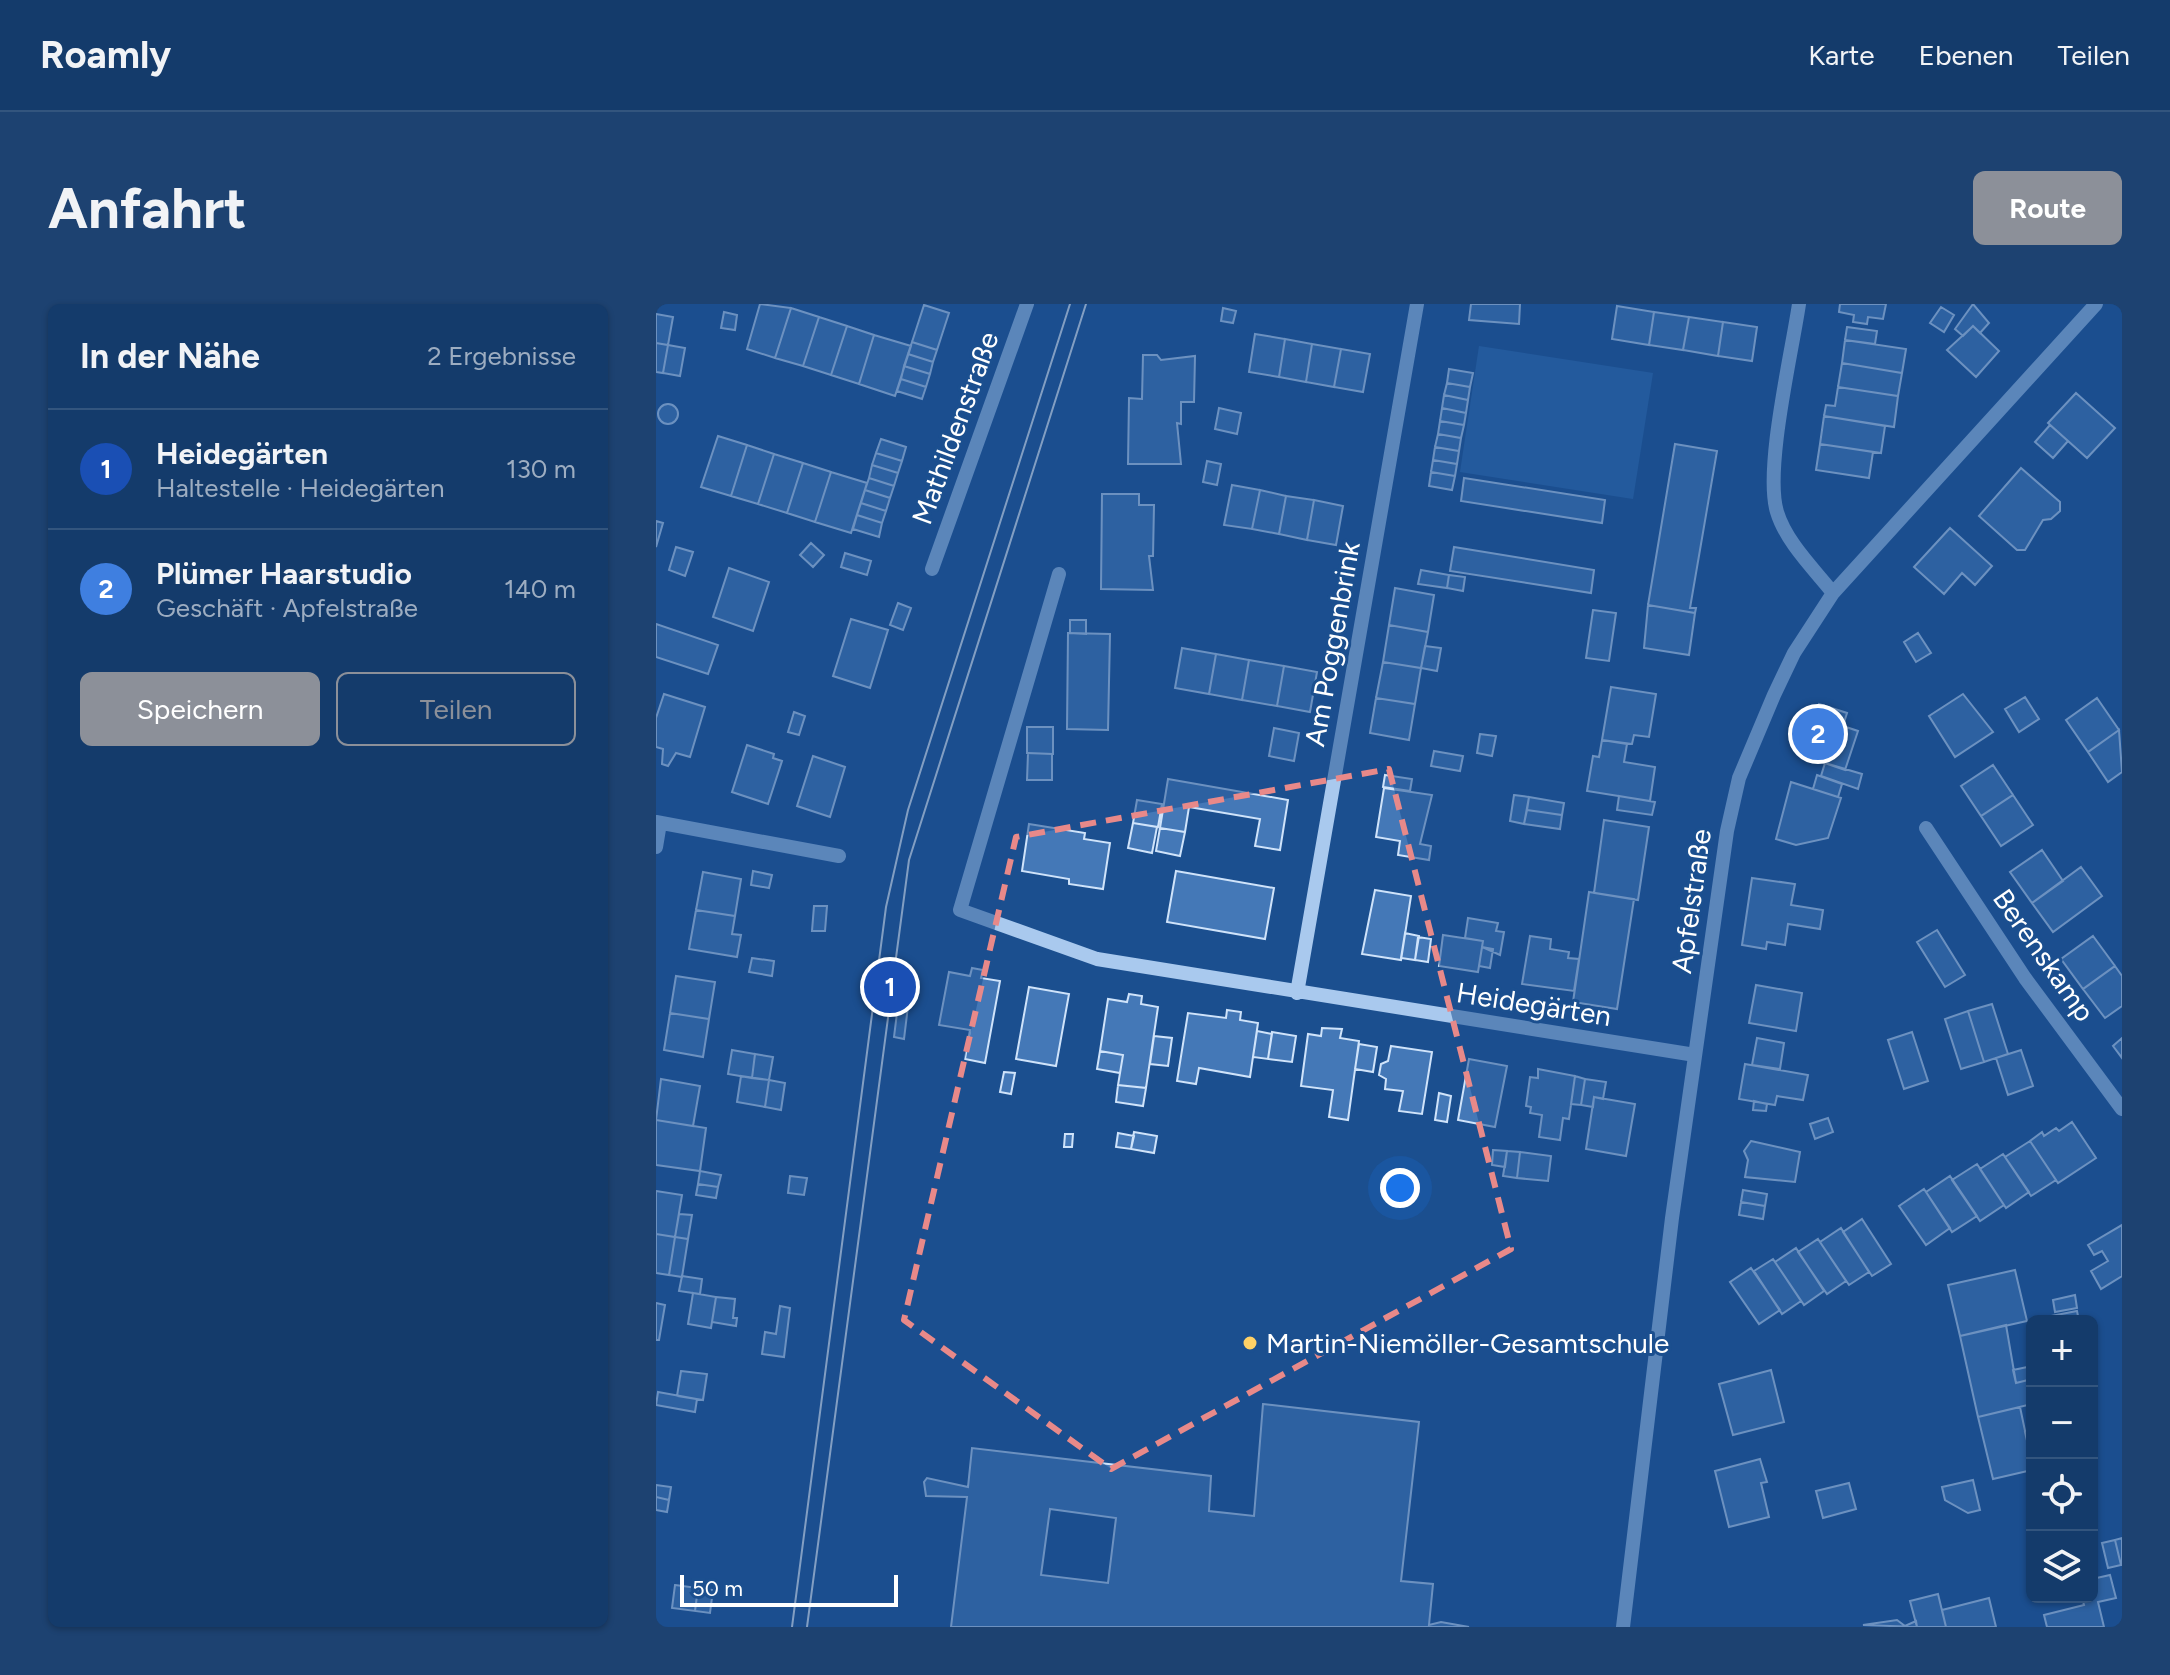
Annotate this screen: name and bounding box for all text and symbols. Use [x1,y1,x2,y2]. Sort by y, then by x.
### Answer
text: Roamly [40,32,171,78]
text: Karte [1808,38,1875,72]
text: Ebenen [1919,38,2013,72]
text: Teilen [2057,38,2130,72]
button: Route [1973,171,2122,245]
text: Anfahrt [48,175,247,242]
street label: Mathildenstraße [904,327,1006,529]
text: In der Nähe [80,336,260,377]
text: 2 Ergebnisse [427,340,576,372]
text: Heidegärten [156,435,328,472]
text: 1 [101,453,111,485]
text: 130 m [506,453,576,485]
text: Haltestelle · Heidegärten [156,472,445,504]
street label: Am Poggenbrink [1297,539,1367,749]
text: Plümer Haarstudio [156,555,412,592]
text: 2 [98,573,114,605]
text: 140 m [504,573,576,605]
text: Geschäft · Apfelstraße [156,592,418,624]
button: Speichern [80,672,320,746]
button: Teilen [336,672,576,746]
pin: 2 [1792,704,1844,764]
street label: Apfelstraße [1664,827,1718,975]
street label: Berenskamp [1986,882,2102,1028]
pin: 1 [864,957,916,1017]
street label: Heidegärten [1454,975,1614,1033]
your location [1380,1168,1420,1208]
map controls [2026,1315,2098,1603]
button: + [2026,1315,2098,1387]
place label: Martin-Niemöller-Gesamtschule [1266,1326,1669,1360]
marker: Martin-Niemöller-Gesamtschule [1241,1334,1259,1352]
button: − [2026,1387,2098,1459]
button: locate [2026,1459,2098,1531]
button: layers [2026,1531,2098,1603]
scale bar [680,1571,898,1607]
text: 50 m [692,1575,743,1602]

